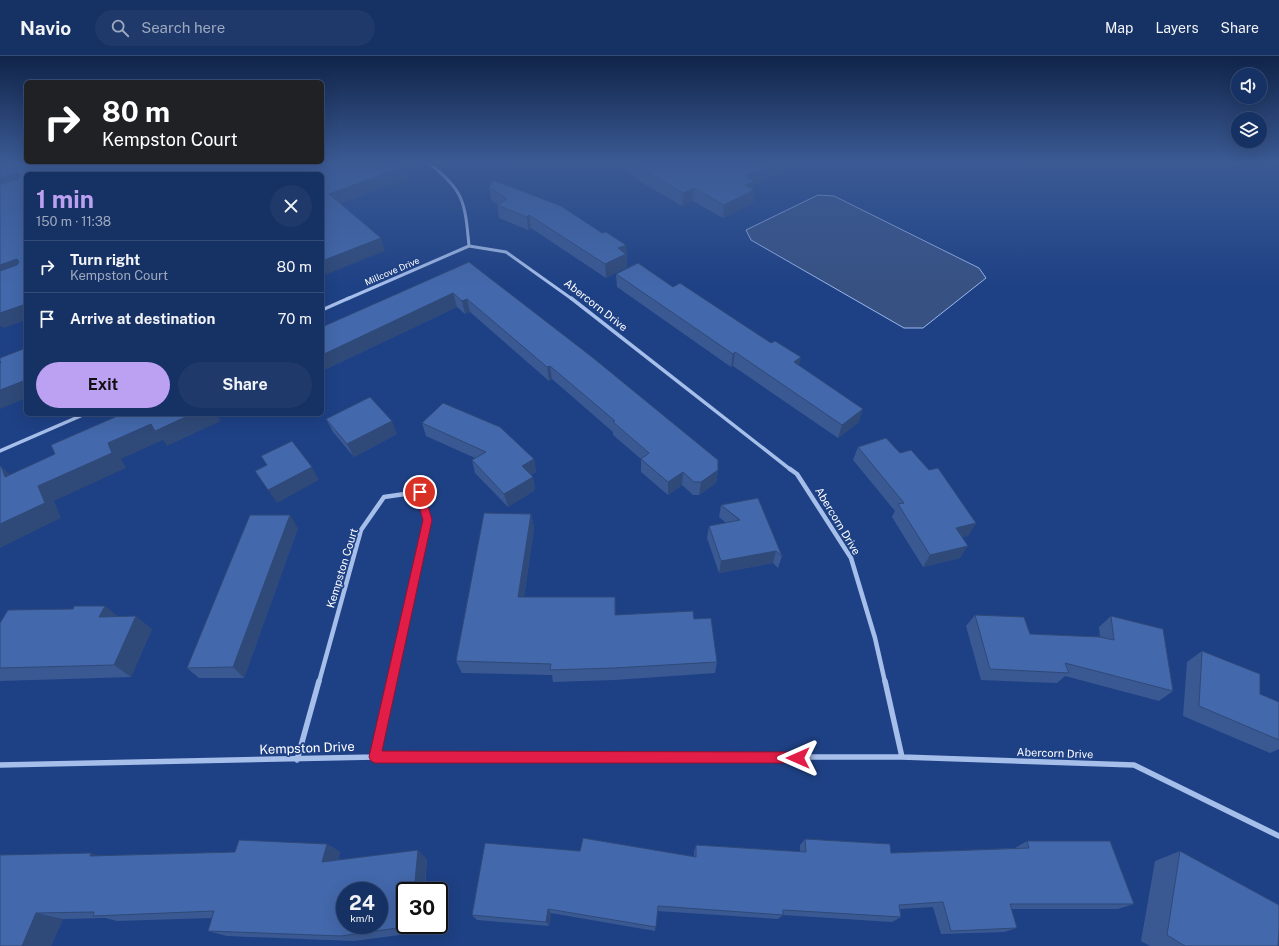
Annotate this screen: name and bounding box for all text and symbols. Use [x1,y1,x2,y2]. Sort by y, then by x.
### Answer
search box [95,10,375,46]
text: Navio [20,17,71,39]
icon: search [109,17,131,39]
text: Search here [141,19,225,36]
text: Map [1105,20,1133,36]
text: Layers [1155,20,1199,36]
text: Share [1221,20,1259,36]
map controls [1231,68,1267,148]
button: sound [1231,68,1267,104]
text: 80 m [102,95,170,128]
icon: right [36,96,88,148]
button: layers [1231,112,1267,148]
text: Kempston Court [102,129,238,150]
text: 1 min [36,185,94,213]
button: close [270,185,312,227]
text: 150 m · 11:38 [36,214,111,229]
text: Turn right [70,251,140,268]
street label: Millcove Drive [363,255,421,287]
icon: right [36,256,58,278]
text: 80 m [277,258,312,275]
text: Kempston Court [70,268,168,283]
street label: Abercorn Drive [562,277,630,333]
icon: arrive [36,308,58,330]
text: Arrive at destination [70,310,215,327]
text: 70 m [277,310,312,327]
button: Exit [36,362,170,408]
button: Share [178,362,312,408]
pin [403,475,437,509]
icon: arrive [409,481,431,503]
street label: Abercorn Drive [813,485,863,557]
street label: Kempston Court [324,527,360,609]
position arrow [777,737,819,779]
street label: Kempston Drive [259,739,355,757]
street label: Abercorn Drive [1017,746,1093,760]
speed limit sign: 30 [396,882,448,934]
text: 24 [349,891,375,915]
text: km/h [350,912,374,924]

